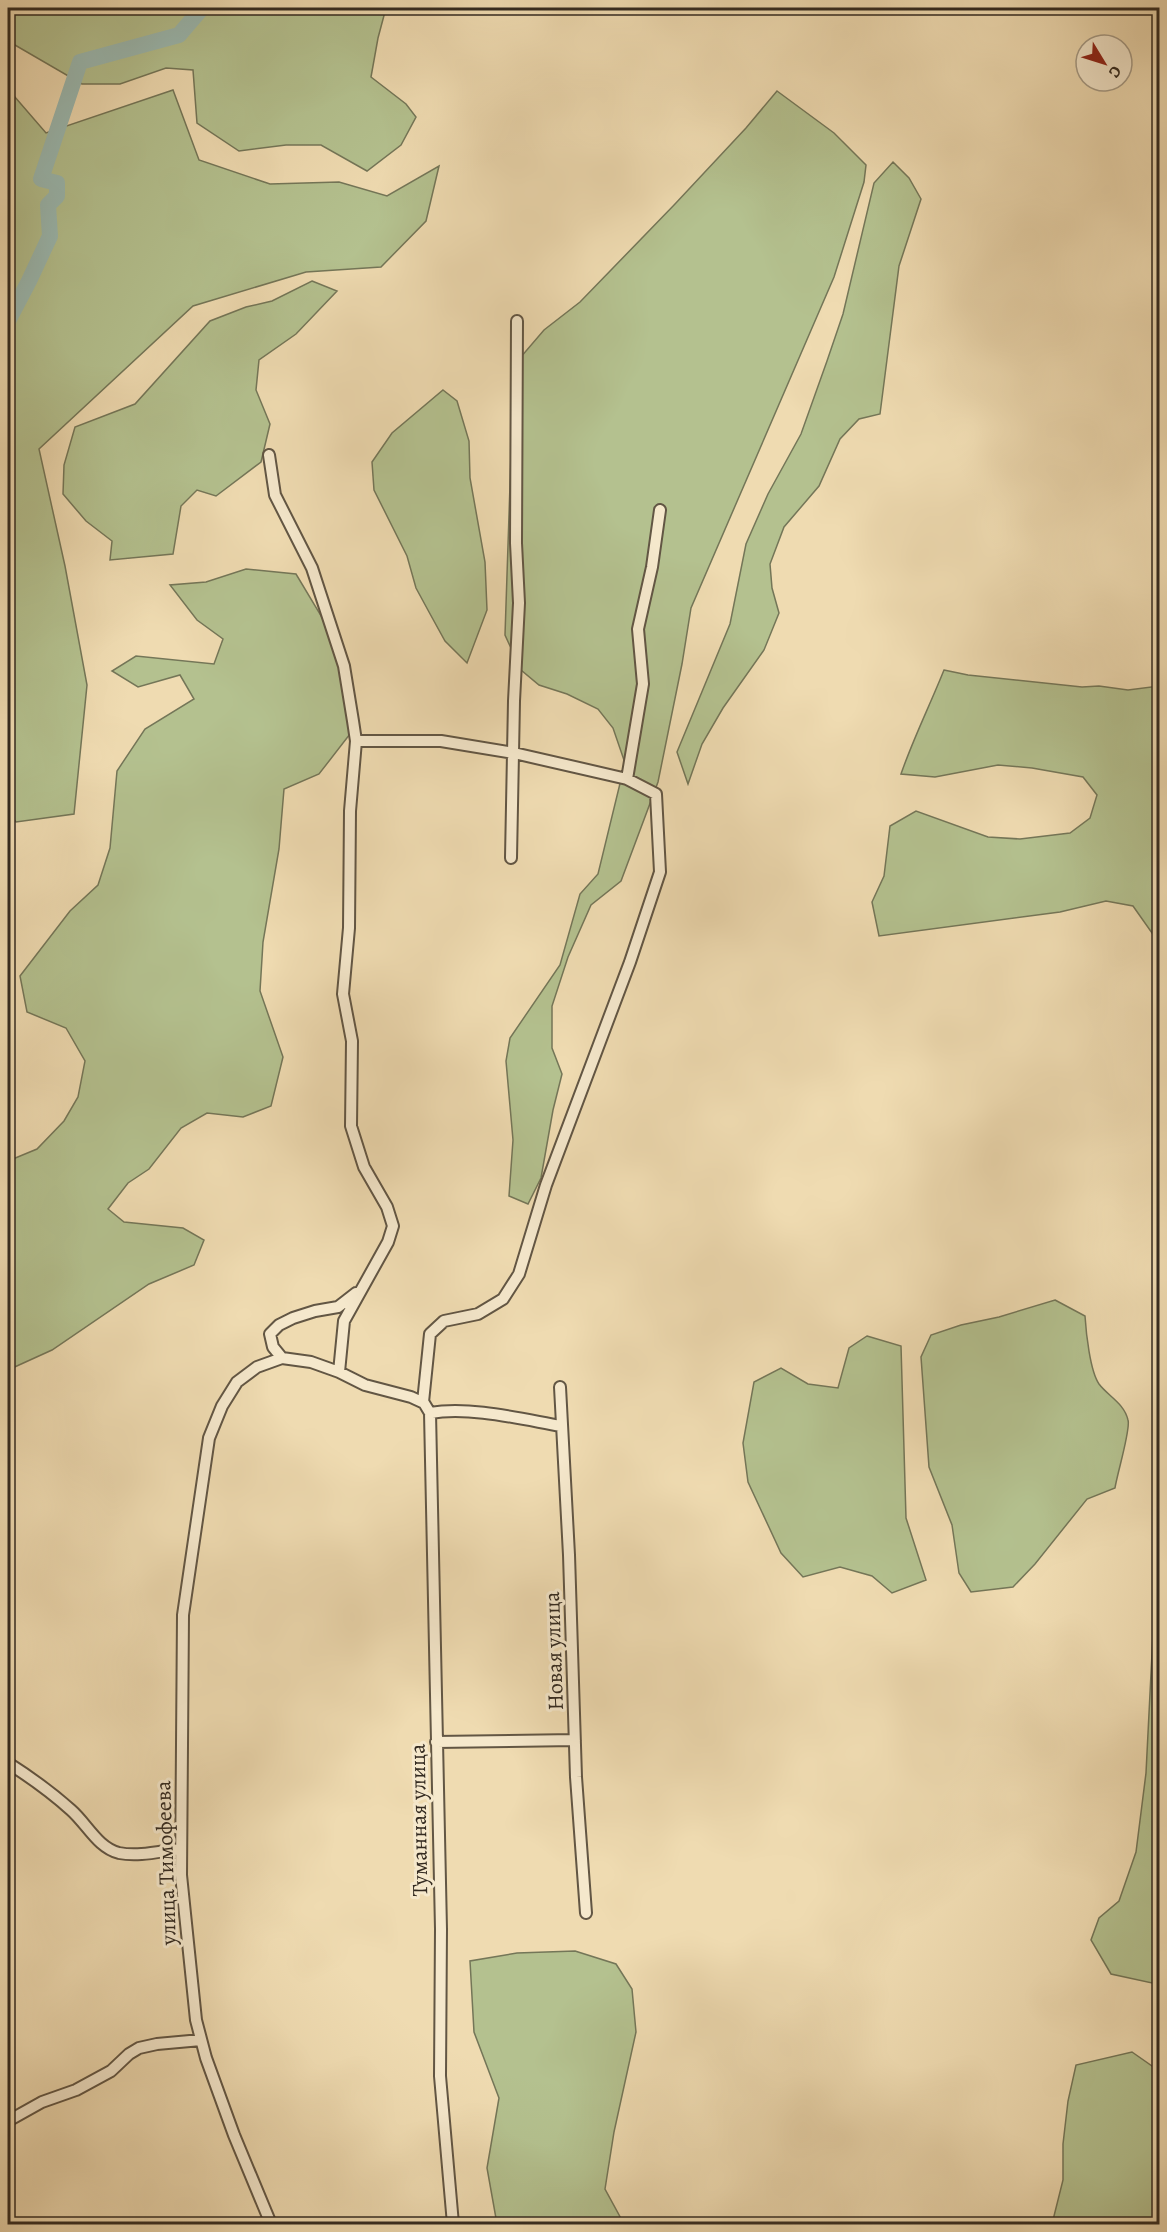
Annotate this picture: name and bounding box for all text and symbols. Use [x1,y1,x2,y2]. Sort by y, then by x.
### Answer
north arrow [1074,33,1134,93]
text: С [1103,61,1127,82]
street label: Новая улица [537,1590,571,1711]
street label: Туманная улица [403,1743,435,1897]
street label: улица Тимофеева [148,1779,184,1947]

